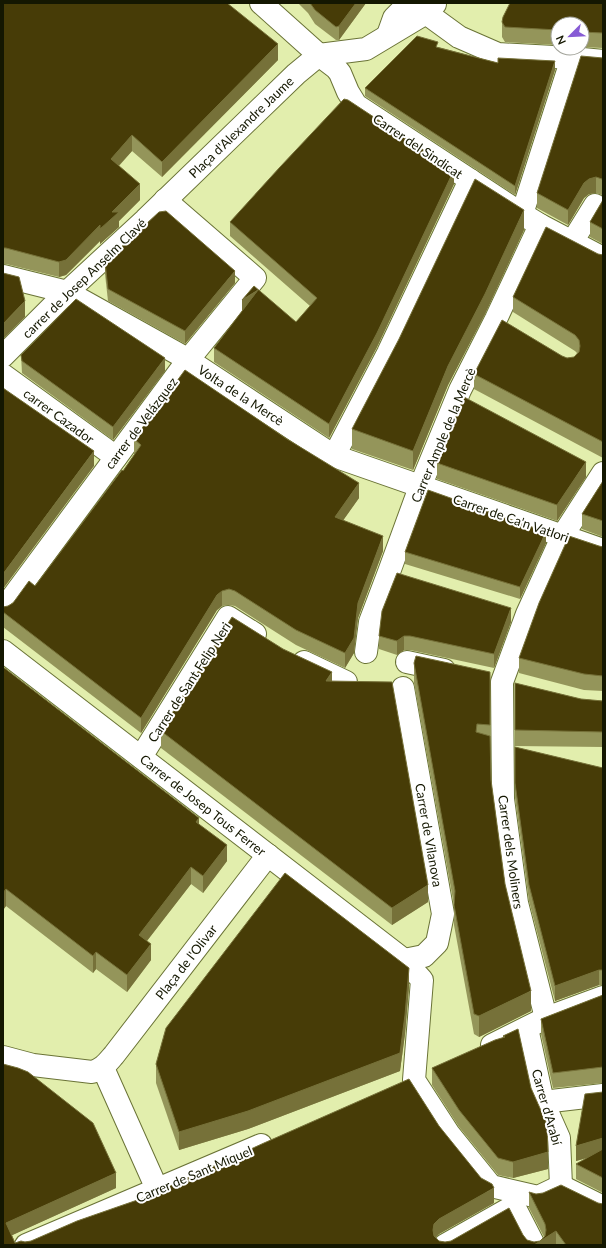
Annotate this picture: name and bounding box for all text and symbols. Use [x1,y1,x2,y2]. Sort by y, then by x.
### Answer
north arrow [550,16,590,56]
text: N [553,34,568,47]
street label: Plaça d'Alexandre Jaume [185,73,297,181]
street label: Carrer del Sindicat [370,110,466,182]
street label: carrer de Josep Anselm Clavé [19,215,149,341]
street label: Volta de la Mercè [195,361,287,429]
street label: Carrer Ample de la Mercè [407,365,479,505]
street label: carrer de Velázquez [101,374,181,472]
street label: carrer Cazador [21,385,98,447]
street label: Carrer de Ca'n Vatlori [451,491,571,545]
street label: Carrer de Sant Felip Neri [144,619,234,745]
street label: Carrer de Josep Tous Ferrer [137,751,269,859]
street label: Carrer de Vilanova [412,782,446,888]
street label: Carrer dels Moliners [495,794,527,910]
street label: Plaça de l'Olivar [152,921,220,1003]
street label: Carrer d'Arabí [528,1067,566,1148]
street label: Carrer de Sant Miquel [134,1142,254,1206]

